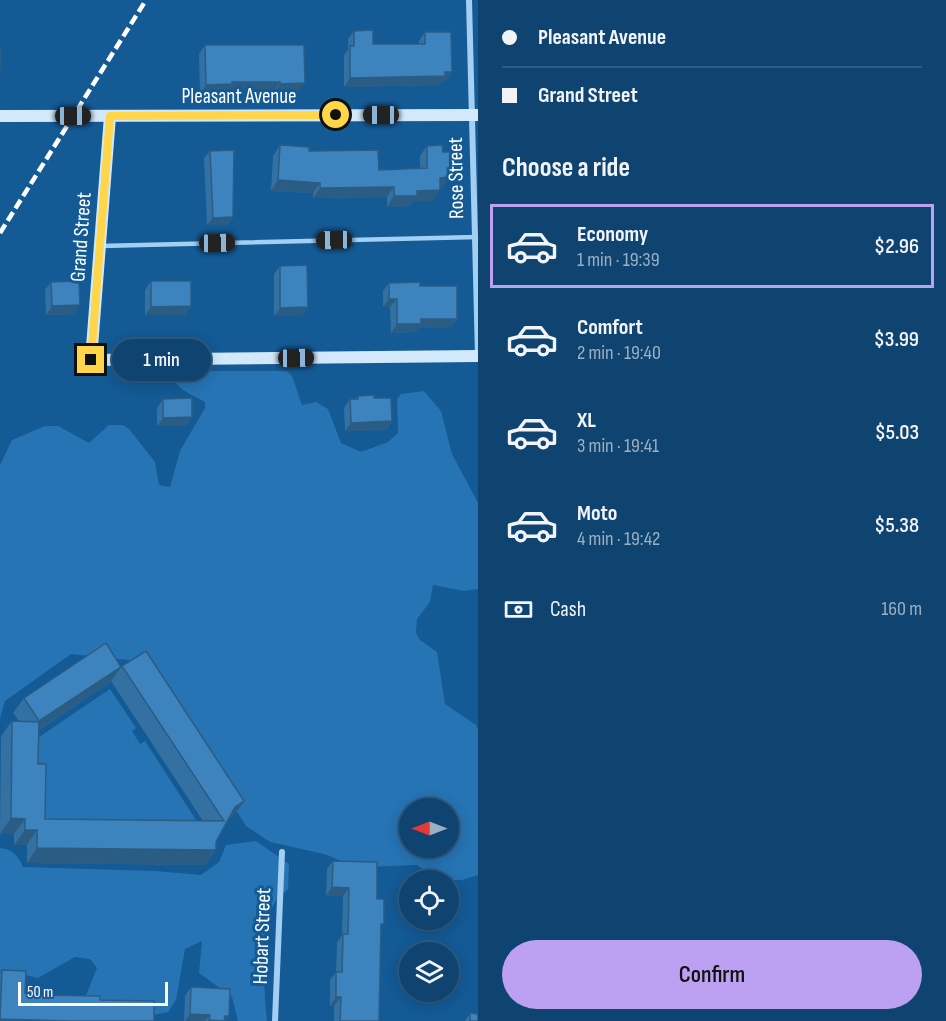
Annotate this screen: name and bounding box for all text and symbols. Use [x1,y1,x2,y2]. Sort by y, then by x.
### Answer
text: Pleasant Avenue [538,24,666,51]
text: Grand Street [538,82,638,109]
street label: Pleasant Avenue [181,84,297,109]
route start [322,101,349,128]
car [363,106,399,124]
car [55,107,91,125]
street label: Rose Street [443,137,469,219]
text: Choose a ride [502,152,630,184]
street label: Grand Street [65,191,97,283]
icon: car [505,219,559,273]
text: Economy [577,221,648,248]
car [316,231,352,249]
text: $2.96 [874,233,919,260]
car [199,234,235,252]
text: 1 min · 19:39 [577,248,660,272]
icon: car [505,312,559,366]
text: Comfort [577,314,643,341]
text: $3.99 [874,326,919,353]
callout: 1 min [112,339,211,381]
text: 2 min · 19:40 [577,341,661,365]
route end [77,346,104,373]
text: 1 min [143,348,180,372]
car [278,349,314,367]
icon: car [505,405,559,459]
text: XL [577,407,596,434]
text: $5.03 [875,419,919,446]
text: 3 min · 19:41 [577,434,659,458]
icon: car [505,498,559,552]
text: Moto [577,500,617,527]
text: $5.38 [874,512,919,539]
text: 4 min · 19:42 [577,527,660,551]
icon: cash [502,593,535,626]
text: Cash [550,596,586,623]
text: 160 m [881,597,922,621]
north arrow [399,798,459,858]
map controls [399,798,459,1002]
button: locate [399,870,459,930]
street label: Hobart Street [248,887,276,985]
button: Confirm [502,940,922,1009]
button: layers [399,942,459,1002]
scale bar [18,979,168,1006]
text: 50 m [27,983,53,1002]

